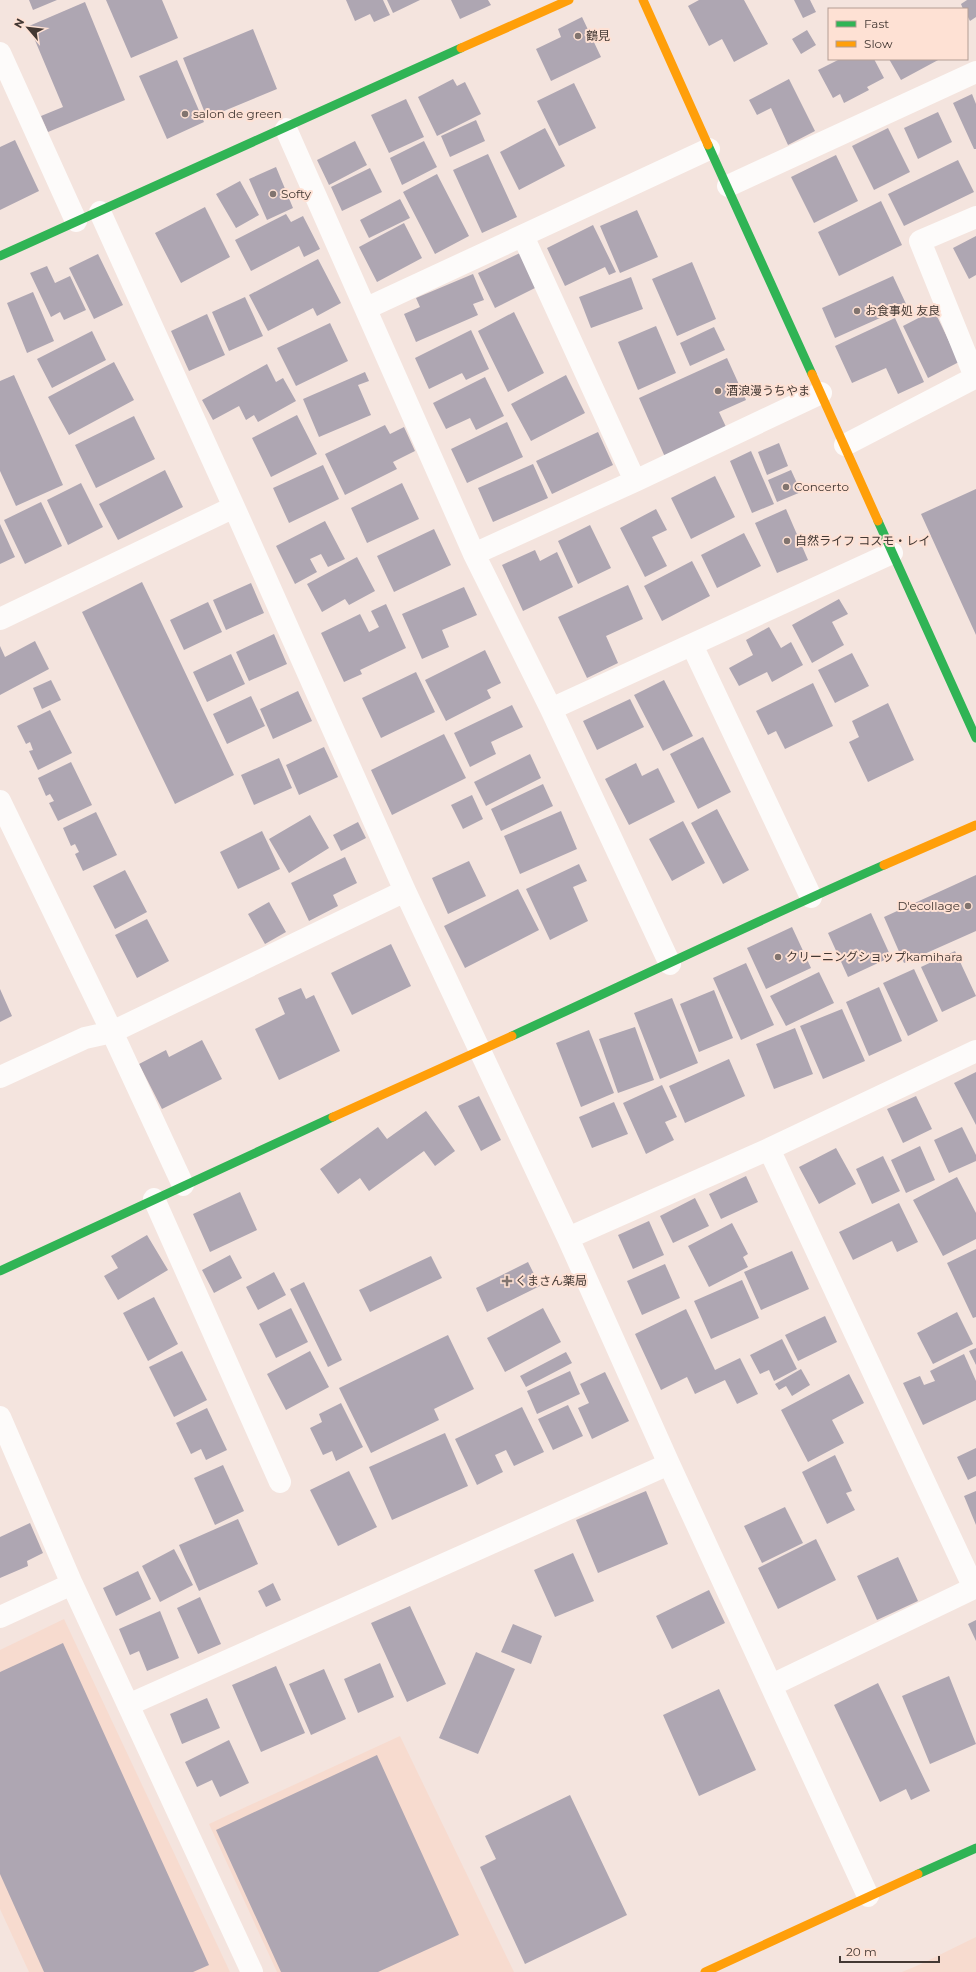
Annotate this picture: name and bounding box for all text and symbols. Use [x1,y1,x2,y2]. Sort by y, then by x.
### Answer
north arrow [8,8,48,48]
legend [828,8,968,60]
text: N [11,16,27,31]
text: Fast [864,16,889,31]
place label: 鶴見 [586,28,610,43]
marker: 鶴見 [573,31,583,41]
text: Slow [864,36,893,51]
place label: salon de green [193,106,282,121]
marker: salon de green [180,109,190,119]
place label: Softy [281,186,311,201]
marker: Softy [268,189,278,199]
place label: お食事処 友良 [865,303,940,318]
marker: お食事処 友良 [852,306,862,316]
place label: 酒浪漫うちやま [726,383,810,398]
marker: 酒浪漫うちやま [713,386,723,396]
place label: Concerto [794,479,849,494]
marker: Concerto [781,482,791,492]
place label: 自然ライフ コスモ・レイ [795,533,930,548]
marker: 自然ライフ コスモ・レイ [782,536,792,546]
place label: D'ecollage [898,898,960,913]
marker: D'ecollage [963,901,973,911]
place label: クリーニングショップkamihara [786,949,963,964]
marker: クリーニングショップkamihara [773,952,783,962]
place label: くまさん薬局 [515,1273,587,1288]
marker: くまさん薬局 [502,1276,512,1286]
scale bar [840,1938,939,1964]
text: 20 m [846,1944,877,1959]

